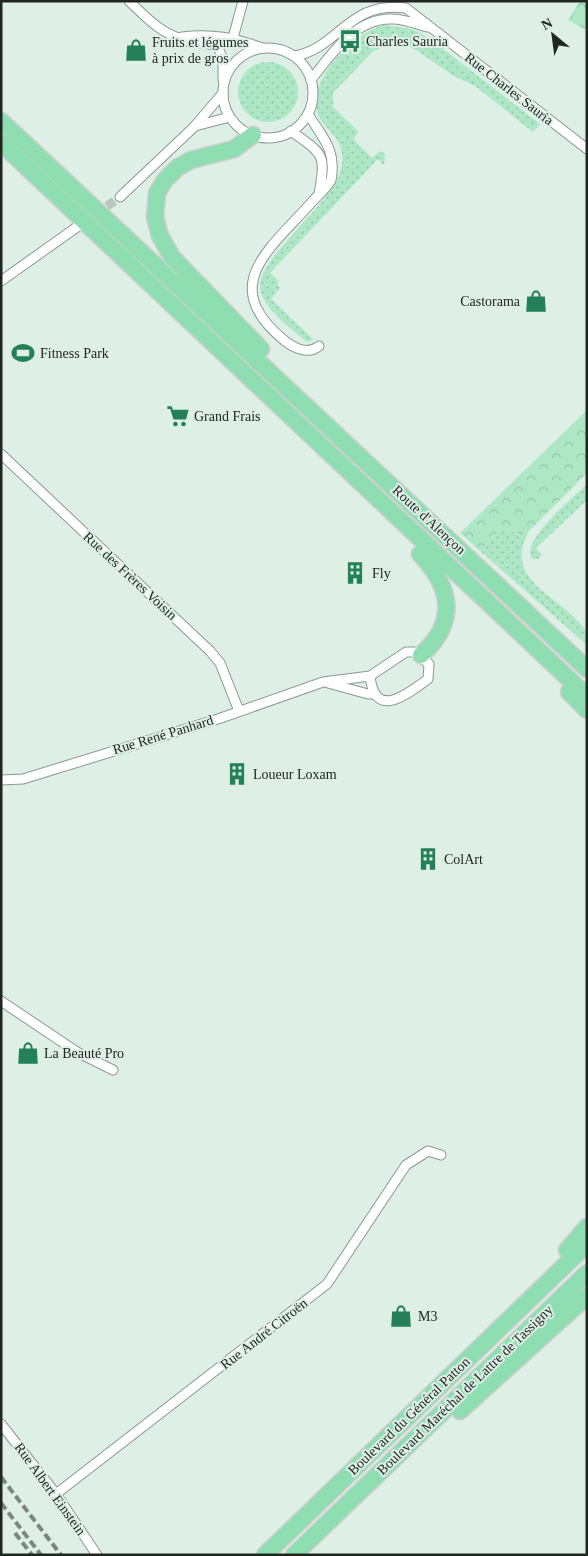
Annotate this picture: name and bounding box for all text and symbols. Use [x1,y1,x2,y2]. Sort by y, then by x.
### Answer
north arrow [528,10,578,60]
text: N [539,15,555,33]
bus stop icon: Charles Sauria [337,28,363,54]
place label: Charles Sauria [366,34,449,49]
place label: Fruits et légumes à prix de gros [152,35,248,66]
shop icon: Fruits et légumes à prix de gros [123,37,149,63]
street label: Rue Charles Sauria [462,50,557,129]
shop icon: Castorama [523,288,549,314]
place label: Castorama [460,294,521,309]
sports icon: Fitness Park [10,340,36,366]
place label: Fitness Park [40,346,109,361]
supermarket icon: Grand Frais [165,403,191,429]
place label: Grand Frais [194,409,261,424]
street label: Route d'Alençon [390,482,468,558]
street label: Rue des Frères Voisin [80,529,180,623]
building icon: Fly [342,560,368,586]
place label: Fly [372,566,391,581]
street label: Rue René Panhard [111,713,215,757]
building icon: Loueur Loxam [224,761,250,787]
place label: Loueur Loxam [253,767,337,782]
building icon: ColArt [415,846,441,872]
place label: ColArt [444,852,483,867]
shop icon: La Beauté Pro [15,1040,41,1066]
place label: La Beauté Pro [44,1046,124,1061]
street label: Rue André Citroën [218,1296,310,1372]
street label: Boulevard Maréchal de Lattre de Tassigny [374,1302,556,1478]
shop icon: M3 [388,1303,414,1329]
place label: M3 [418,1309,437,1324]
street label: Boulevard du Général Patton [345,1354,473,1478]
street label: Rue Albert Einstein [11,1440,89,1538]

